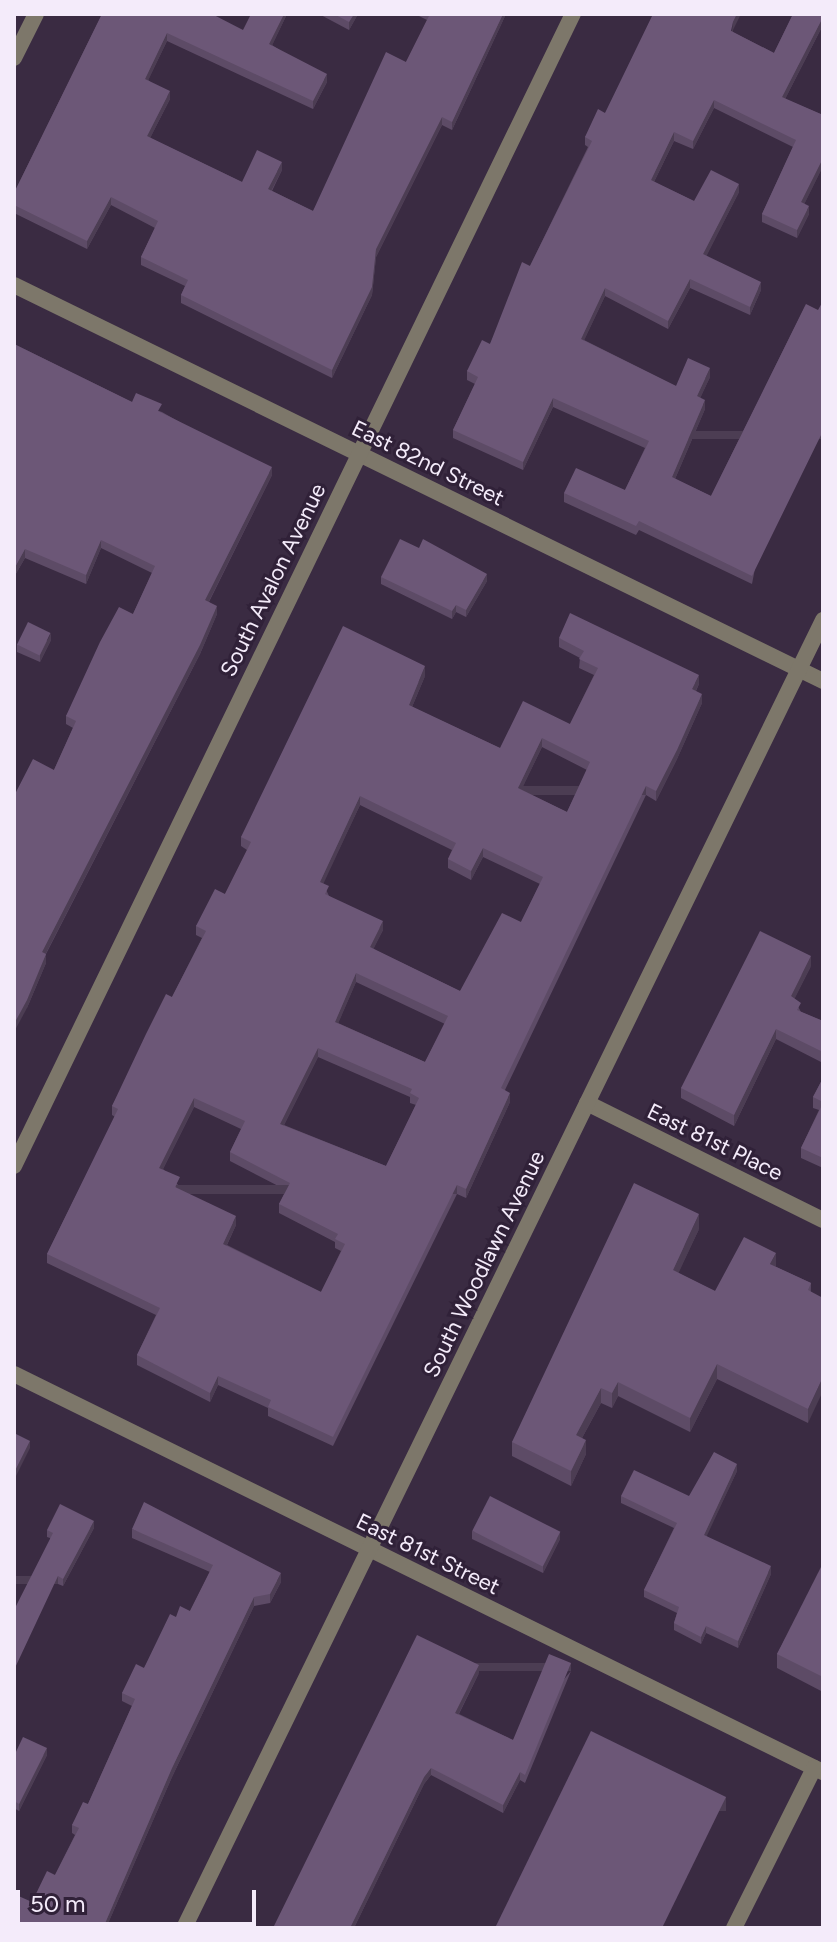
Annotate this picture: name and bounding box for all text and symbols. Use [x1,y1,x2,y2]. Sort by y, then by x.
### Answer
street label: East 82nd Street [347,415,509,511]
street label: South Avalon Avenue [215,479,331,681]
street label: East 81st Place [643,1098,787,1186]
street label: South Woodlawn Avenue [418,1147,550,1381]
street label: East 81st Street [352,1508,504,1600]
scale bar [20,1874,260,1924]
text: 50 m [30,1889,86,1918]

